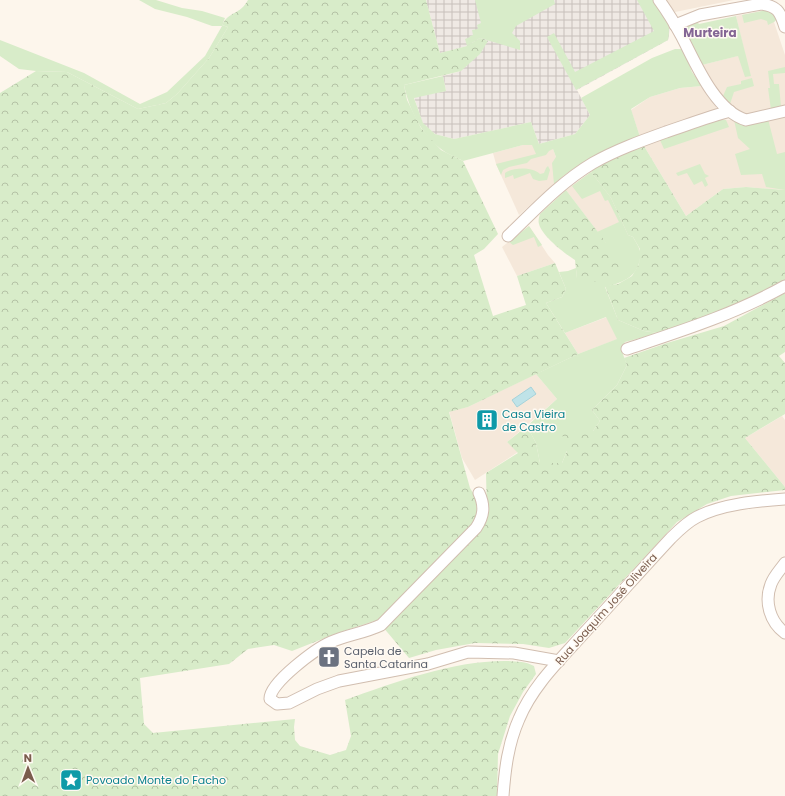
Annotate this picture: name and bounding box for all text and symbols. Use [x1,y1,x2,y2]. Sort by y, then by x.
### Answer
district label: Murteira [683,24,737,41]
place label: Casa Vieira de Castro [502,406,565,435]
building icon: Casa Vieira de Castro [474,407,500,433]
street label: Rua Joaquim José Oliveira [551,550,661,668]
place label: Capela de Santa Catarina [344,643,428,672]
church icon: Capela de Santa Catarina [316,644,342,670]
north arrow [8,748,48,788]
text: N [24,750,32,766]
place icon: Povoado Monte do Facho [58,767,84,793]
place label: Povoado Monte do Facho [86,772,226,788]

